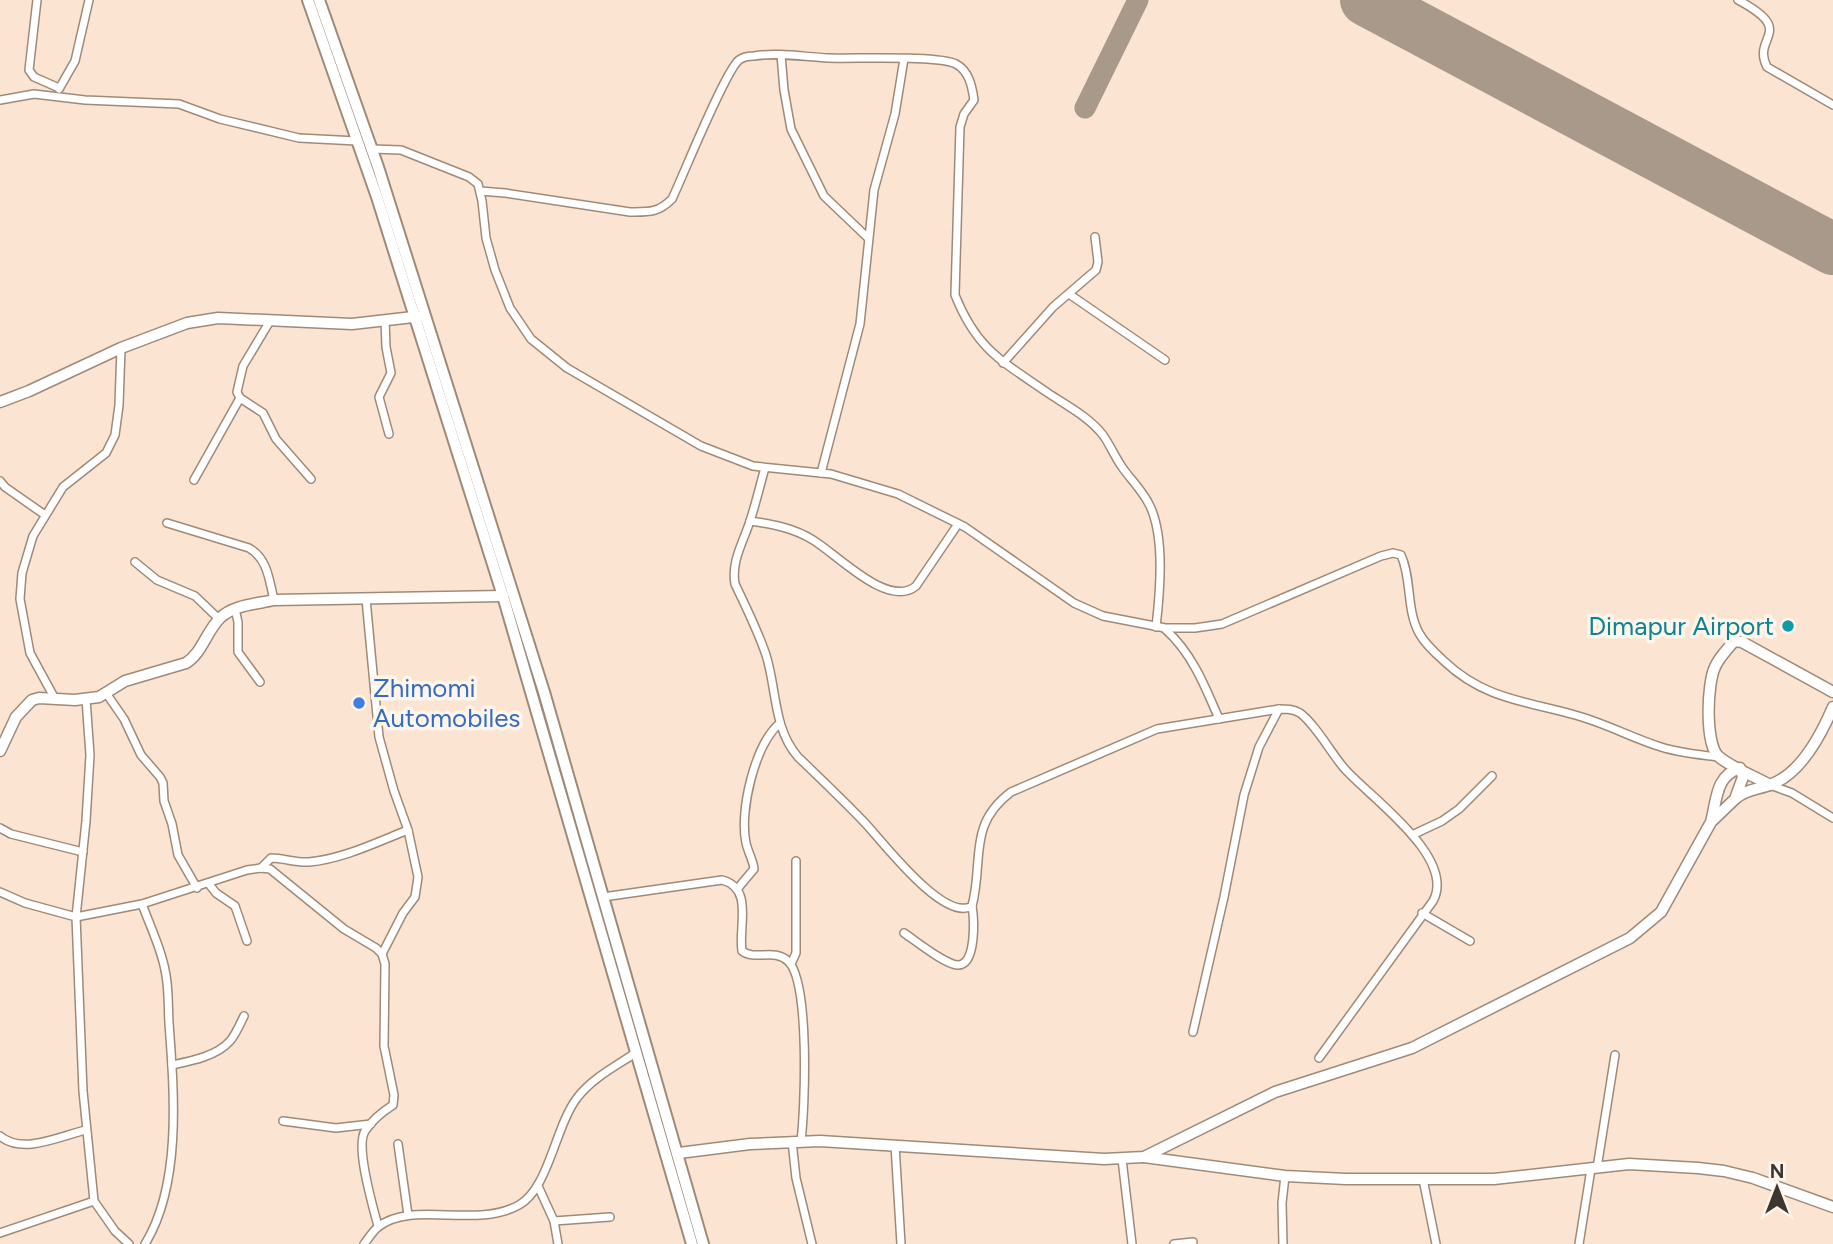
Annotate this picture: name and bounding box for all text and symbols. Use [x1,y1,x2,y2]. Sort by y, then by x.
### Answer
place label: Dimapur Airport [1588,610,1774,642]
marker: Dimapur Airport [1780,618,1796,634]
place label: Zhimomi Automobiles [373,672,520,734]
marker: Zhimomi Automobiles [351,695,367,711]
north arrow [1742,1153,1812,1223]
text: N [1770,1160,1784,1183]

